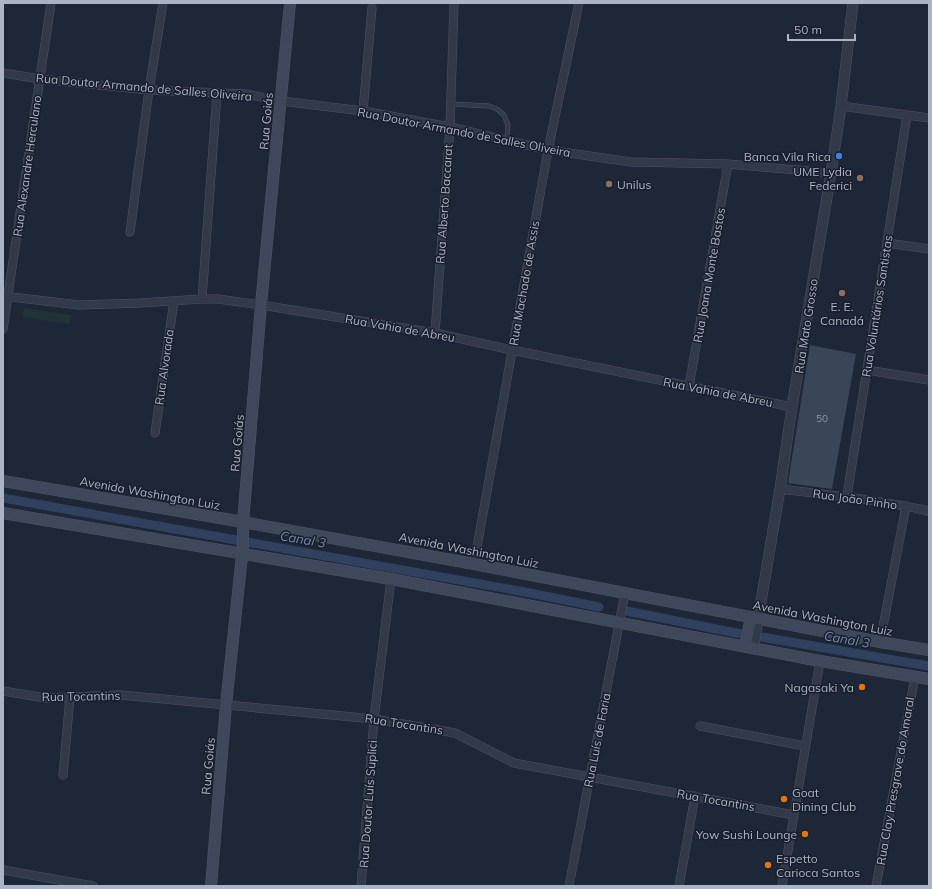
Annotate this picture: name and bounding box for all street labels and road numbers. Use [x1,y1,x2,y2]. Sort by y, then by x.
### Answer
street label: Rua Doutor Armando de Salles Oliveira [35,70,253,104]
street label: Rua Goiás [256,92,276,150]
street label: Rua Alexandre Herculano [10,94,44,237]
street label: Rua Doutor Armando de Salles Oliveira [356,104,572,160]
street label: Rua Alberto Baccarat [432,144,456,264]
street label: Rua Joana Monte Bastos [690,206,728,344]
street label: Rua Machado de Assis [506,219,542,347]
street label: Rua Voluntários Santistas [858,234,896,378]
street label: Rua Mato Grosso [791,277,821,375]
street label: Rua Vahia de Abreu [344,311,456,345]
street label: Rua Alvorada [151,328,177,406]
street label: Rua Vahia de Abreu [662,374,774,410]
street label: Rua Goiás [227,414,247,472]
street label: Avenida Washington Luiz [79,473,221,513]
street label: Rua João Pinho [812,486,898,512]
street label: Avenida Washington Luiz [398,529,540,571]
street label: Avenida Washington Luiz [752,597,894,639]
street label: Rua Tocantins [41,688,121,704]
street label: Rua Luís de Faria [580,692,614,788]
street label: Rua Clay Presgrave do Amaral [873,696,917,866]
street label: Rua Tocantins [364,710,444,738]
street label: Rua Goiás [198,737,218,795]
street label: Rua Doutor Luís Suplici [356,739,380,868]
street label: Rua Tocantins [676,786,756,814]

